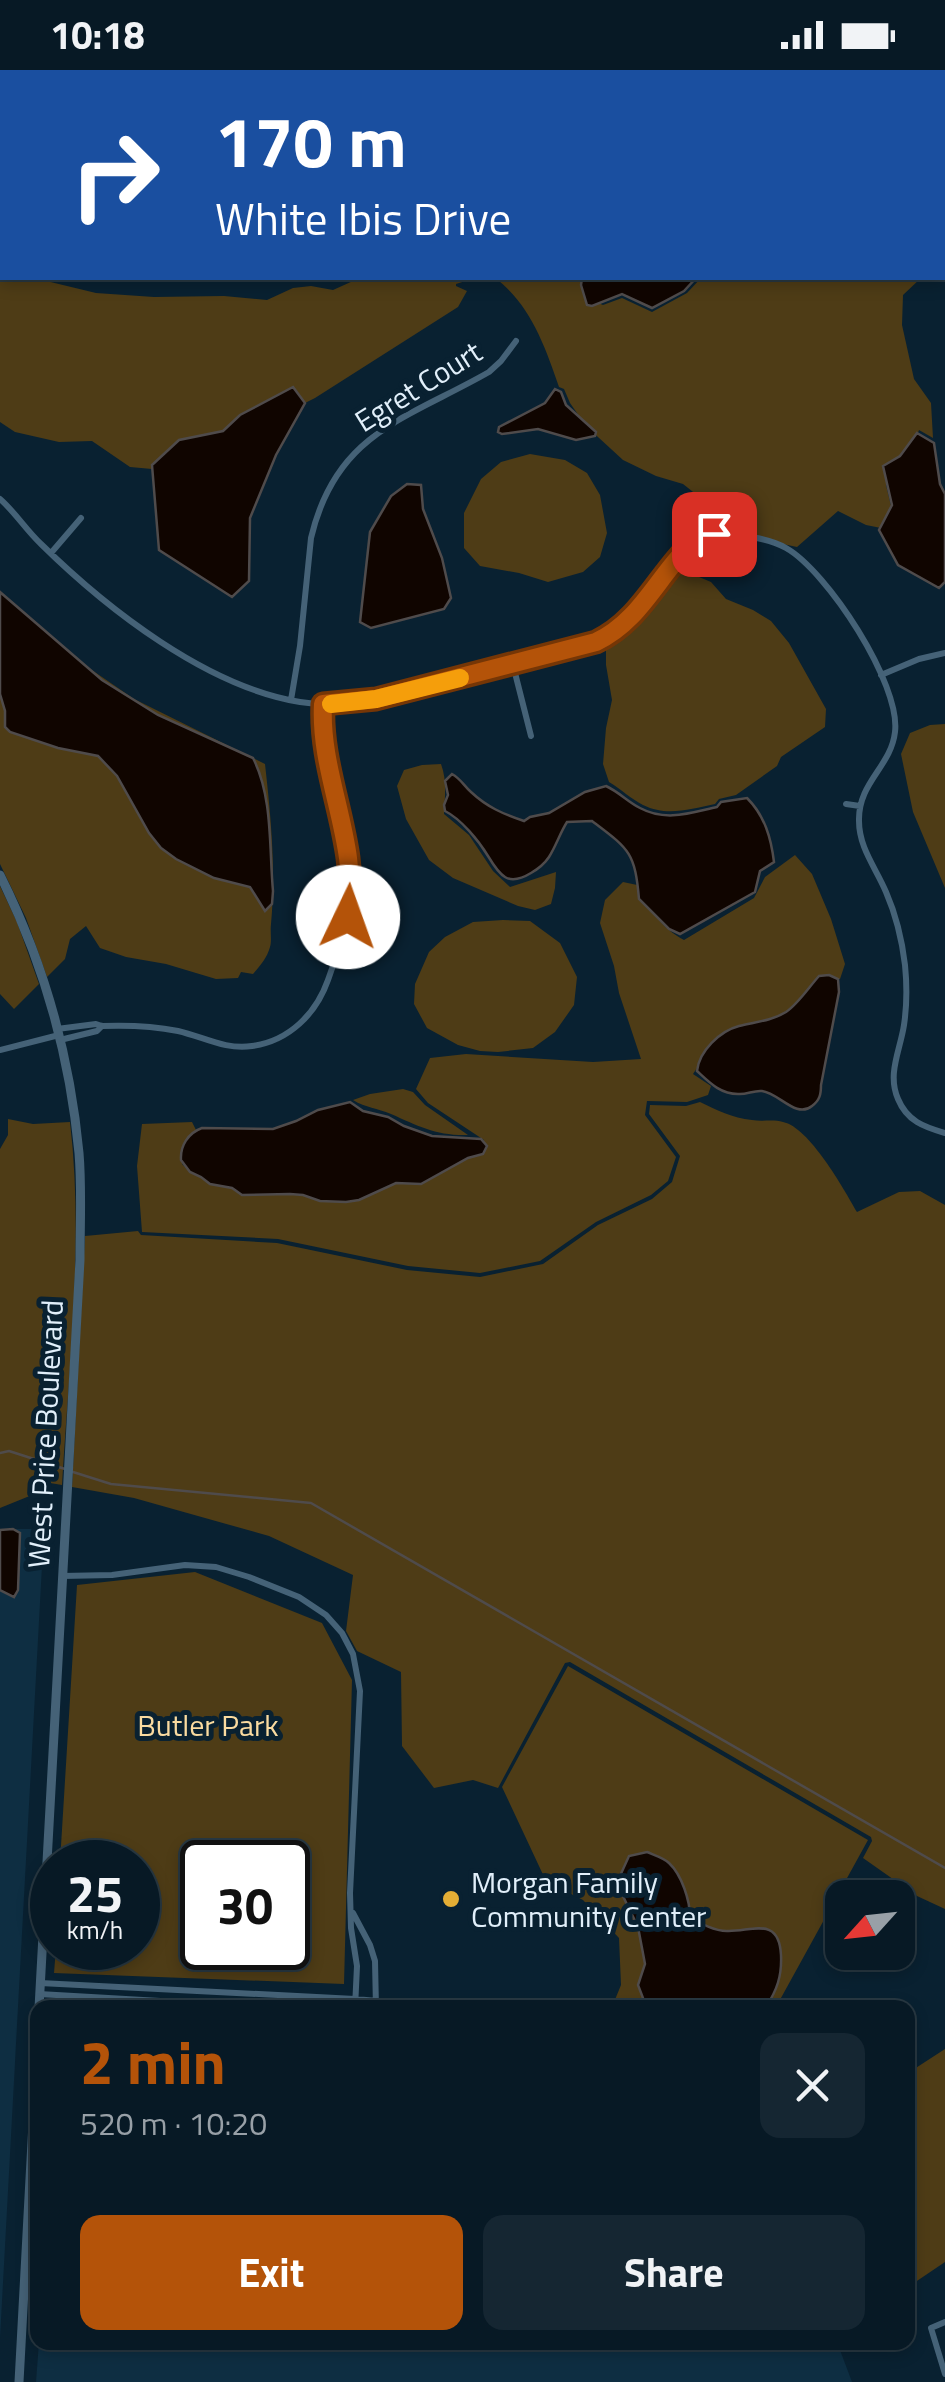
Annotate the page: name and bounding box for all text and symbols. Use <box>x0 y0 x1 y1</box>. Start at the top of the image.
text: 10:18 <box>50 6 145 64</box>
text: 170 m <box>215 88 407 194</box>
icon: right <box>50 110 180 240</box>
text: White Ibis Drive <box>215 184 511 252</box>
street label: Egret Court <box>345 328 491 443</box>
pin <box>672 492 757 577</box>
icon: arrive <box>687 507 742 562</box>
position arrow <box>296 865 400 969</box>
street label: West Price Boulevard <box>15 1299 75 1569</box>
park label: Butler Park <box>137 1702 279 1748</box>
speed limit sign: 30 <box>180 1840 310 1970</box>
text: 25 <box>67 1855 123 1931</box>
place label: Morgan Family Community Center <box>471 1859 707 1939</box>
north arrow <box>825 1880 915 1970</box>
map controls <box>825 1880 915 1970</box>
marker: Morgan Family Community Center <box>440 1888 462 1910</box>
text: km/h <box>67 1911 123 1949</box>
text: 2 min <box>80 2016 226 2107</box>
button: close <box>760 2033 865 2138</box>
text: 520 m · 10:20 <box>80 2099 267 2147</box>
button: Exit <box>80 2215 463 2330</box>
button: Share <box>483 2215 865 2330</box>

